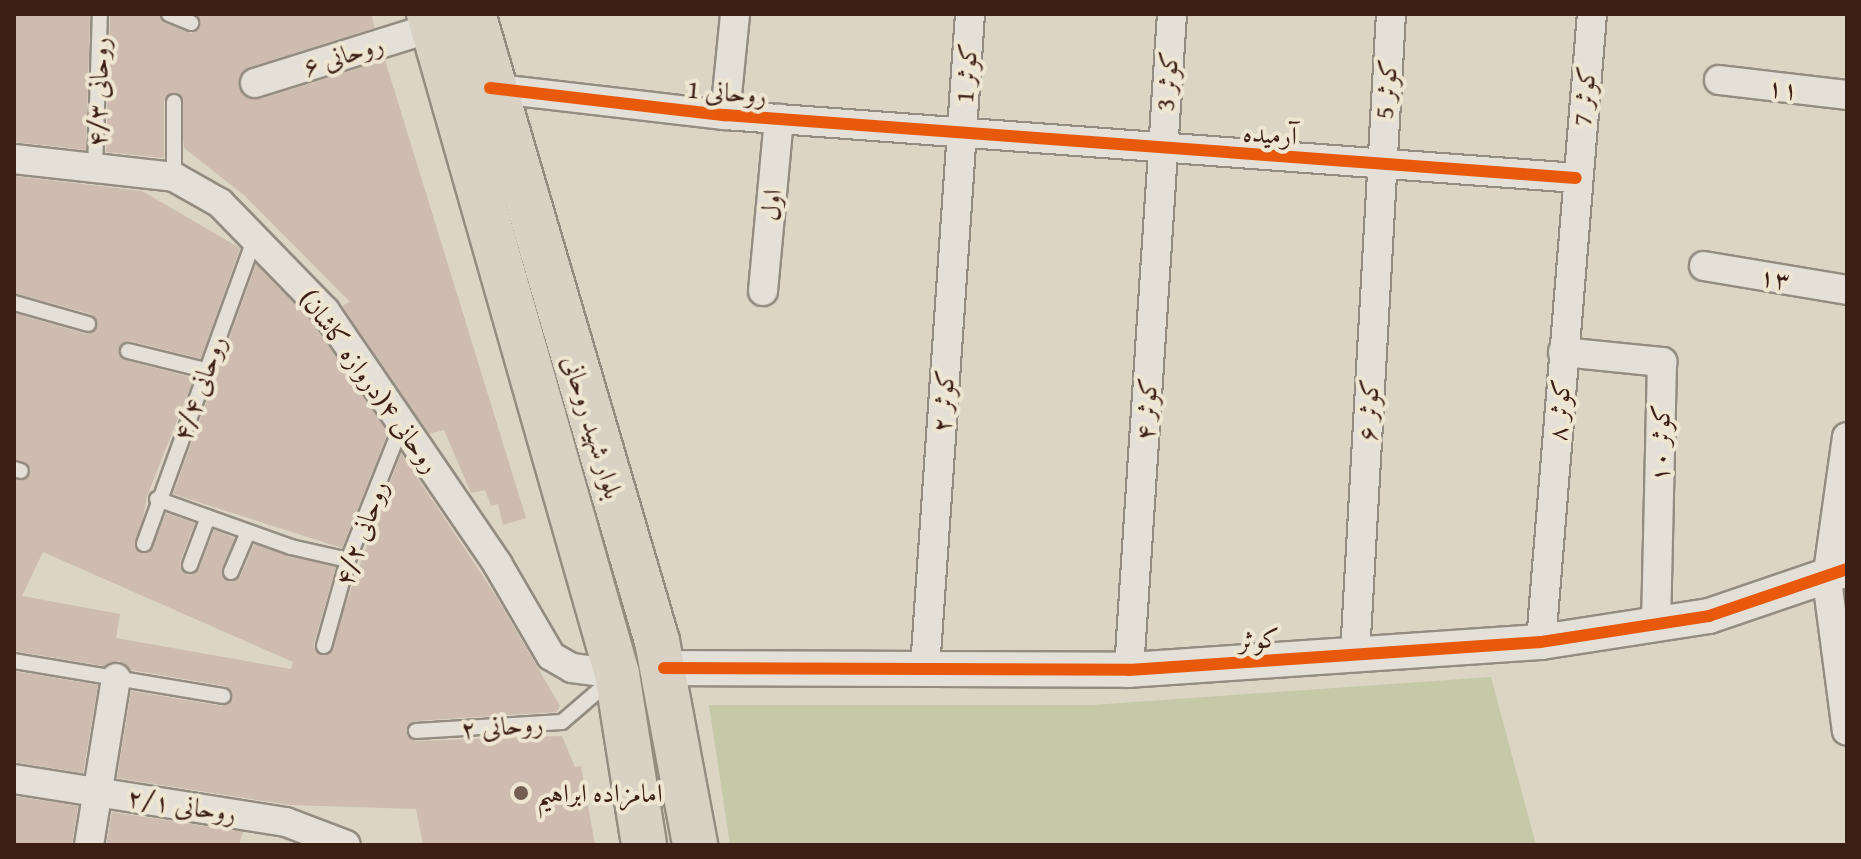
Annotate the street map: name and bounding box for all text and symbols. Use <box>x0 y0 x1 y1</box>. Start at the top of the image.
street label: روحانی ۶ <box>299 28 387 82</box>
street label: روحانی ۴/۳ <box>80 37 116 147</box>
street label: کوثر 1 <box>948 42 984 104</box>
street label: کوثر 3 <box>1149 50 1185 112</box>
street label: کوثر 5 <box>1368 58 1404 120</box>
street label: کوثر 7 <box>1566 65 1602 127</box>
street label: ۱۱ <box>1766 71 1800 105</box>
street label: روحانی 1 <box>686 73 768 111</box>
street label: آرمیده <box>1242 117 1298 151</box>
street label: اول <box>754 188 788 222</box>
street label: ۱۳ <box>1758 260 1792 296</box>
street label: روحانی ۴(دروازه کاشان) <box>293 283 447 479</box>
street label: روحانی ۴/۴ <box>166 331 232 445</box>
street label: بلوار شهید روحانی <box>556 351 630 503</box>
street label: کوثر ۲ <box>925 369 961 433</box>
street label: کوثر ۴ <box>1128 377 1164 441</box>
street label: کوثر ۶ <box>1351 378 1385 442</box>
street label: کوثر ۸ <box>1541 378 1577 442</box>
street label: کوثر ۱۰ <box>1644 404 1676 482</box>
street label: روحانی ۴/۲ <box>328 476 394 590</box>
street label: کوثر <box>1237 622 1281 656</box>
street label: روحانی ۲ <box>460 708 544 744</box>
place label: امامزاده ابراهیم <box>537 777 663 809</box>
street label: روحانی ۲/۱ <box>125 781 239 829</box>
marker: امامزاده ابراهیم <box>512 784 530 802</box>

